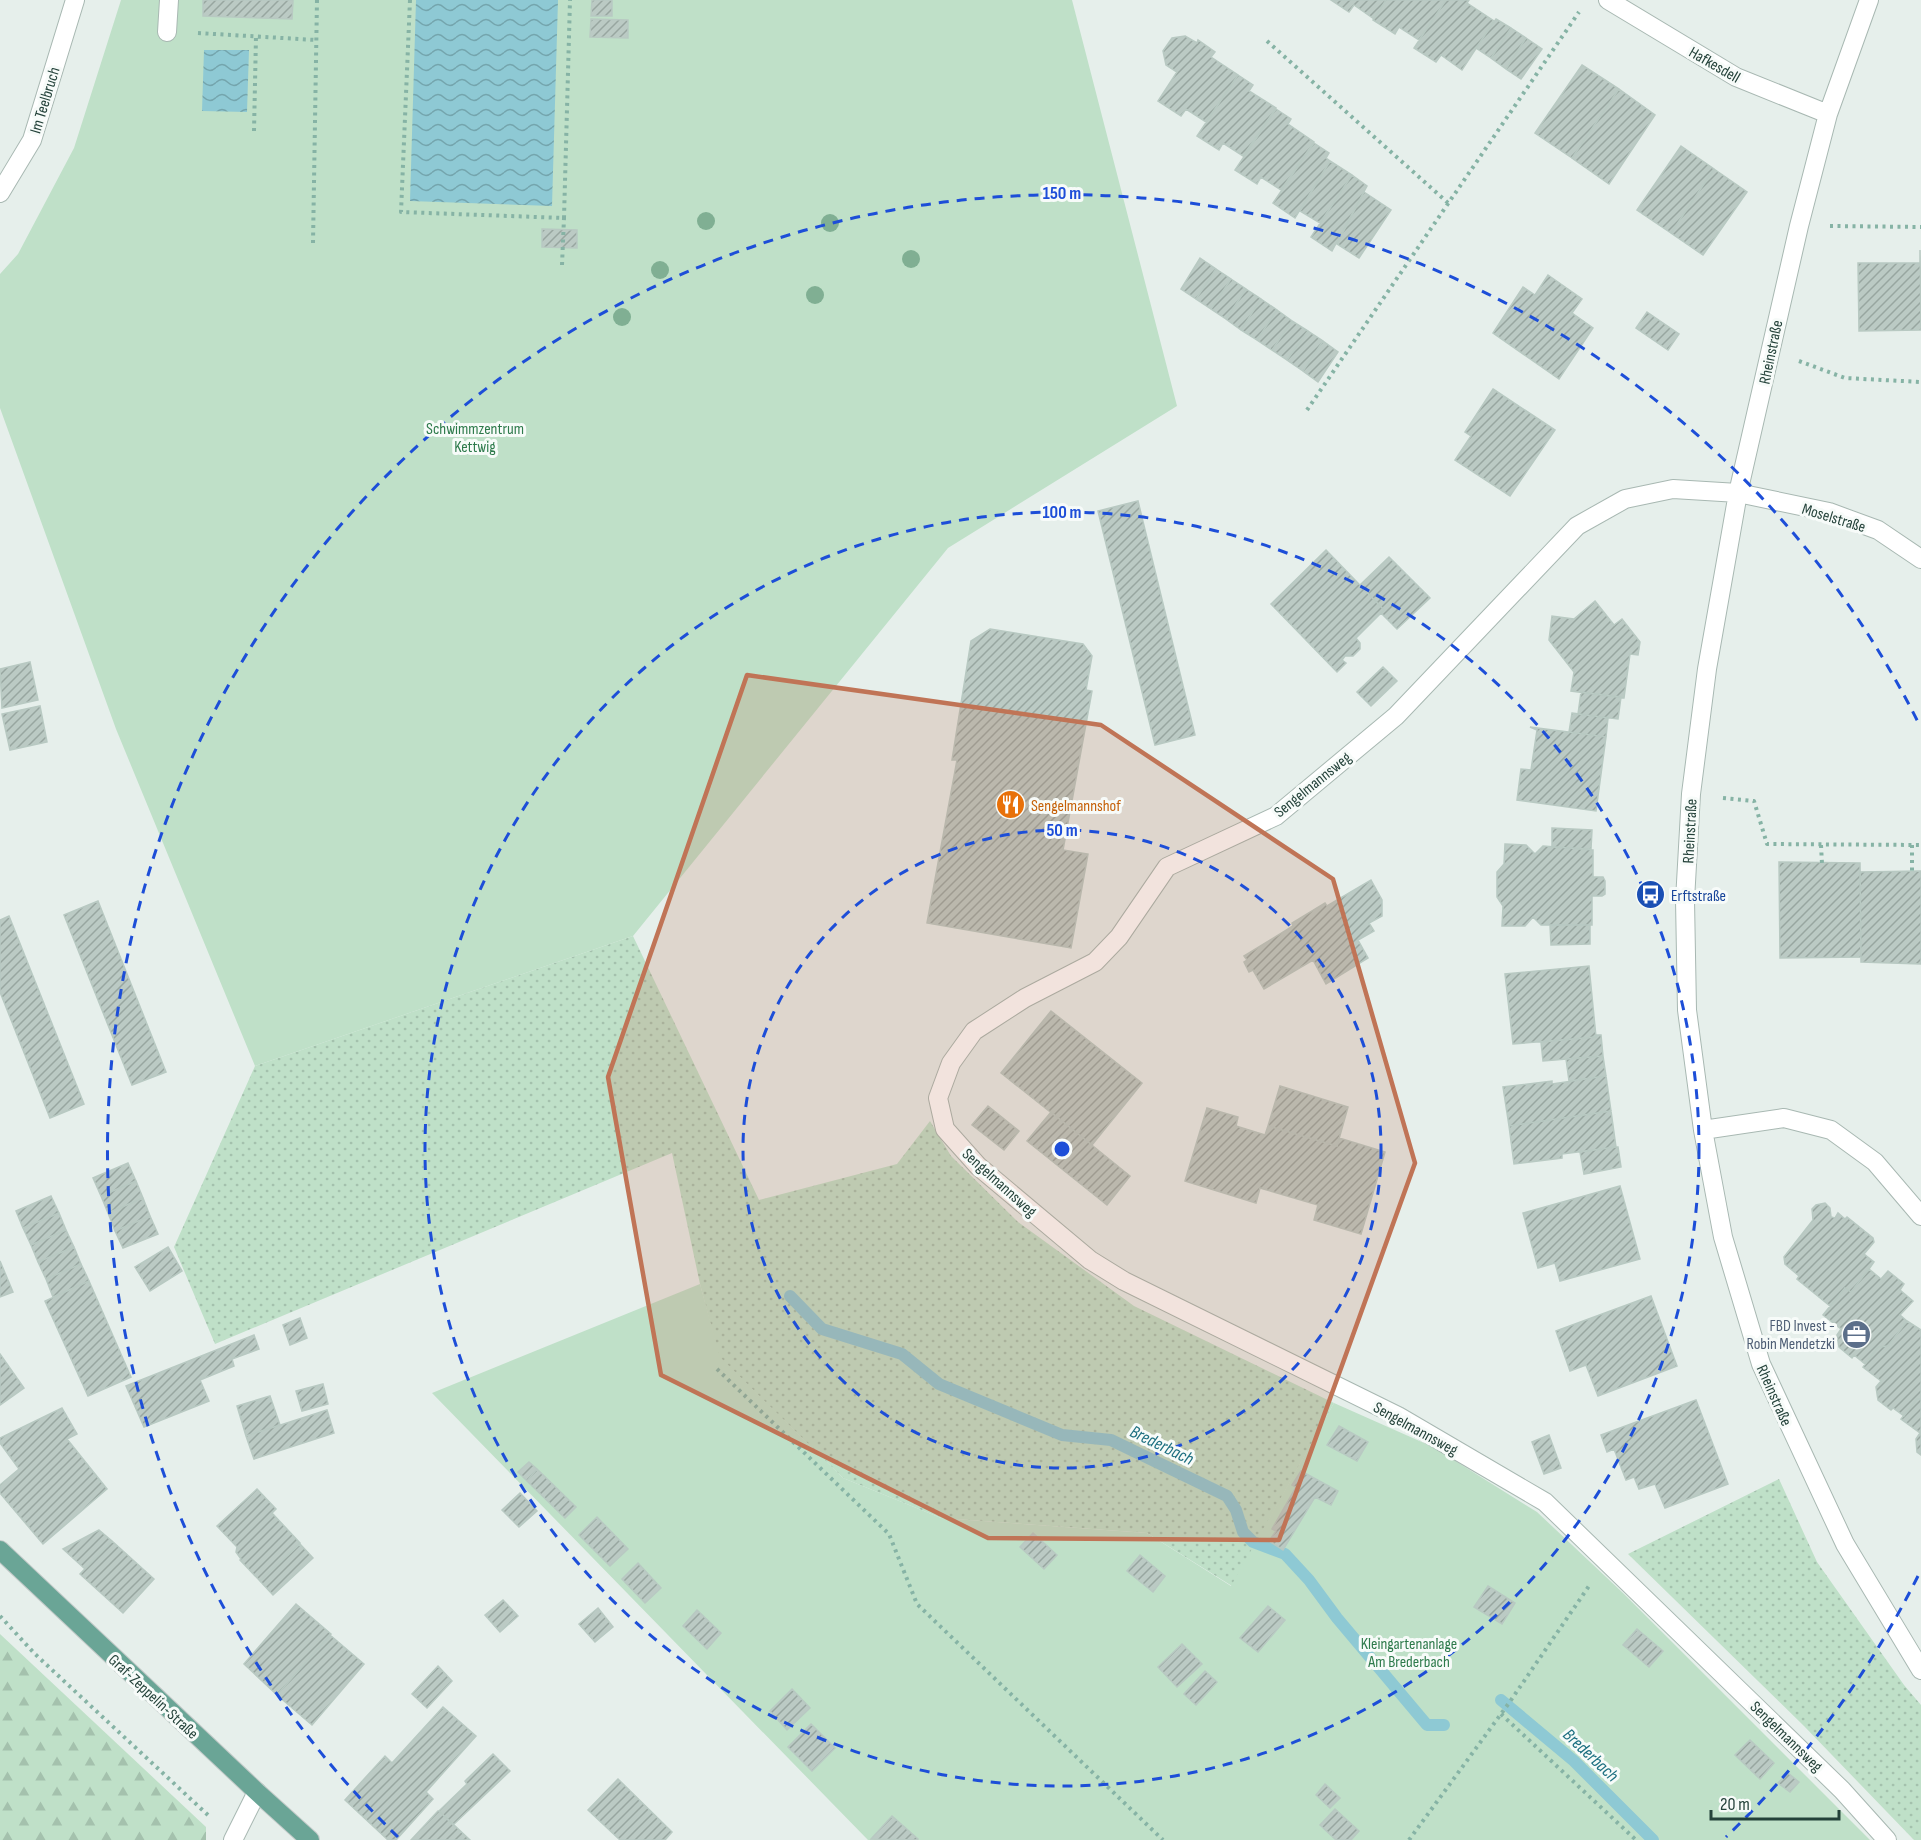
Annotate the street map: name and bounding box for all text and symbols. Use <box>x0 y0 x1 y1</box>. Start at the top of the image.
street label: Hafkesdell <box>1685 43 1743 88</box>
street label: Im Teelbruch <box>26 65 65 136</box>
text: 150 m <box>1043 183 1081 204</box>
street label: Rheinstraße <box>1755 319 1787 386</box>
park label: Schwimmzentrum Kettwig <box>426 420 524 457</box>
street label: Moselstraße <box>1799 500 1868 537</box>
text: 100 m <box>1043 502 1082 523</box>
street label: Sengelmannsweg <box>1271 748 1355 822</box>
restaurant icon: Sengelmannshof <box>994 789 1026 821</box>
place label: Sengelmannshof <box>1031 797 1121 816</box>
street label: Rheinstraße <box>1679 798 1702 864</box>
text: 50 m <box>1046 820 1078 841</box>
bus stop icon: Erftstraße <box>1634 879 1666 911</box>
place label: Erftstraße <box>1671 887 1726 906</box>
centre of rings <box>1052 1139 1072 1159</box>
street label: Sengelmannsweg <box>958 1145 1040 1221</box>
place label: FBD Invest - Robin Mendetzki <box>1746 1317 1835 1354</box>
office icon: FBD Invest - Robin Mendetzki <box>1840 1318 1872 1350</box>
street label: Rheinstraße <box>1752 1362 1795 1429</box>
street label: Sengelmannsweg <box>1370 1398 1461 1460</box>
water label: Brederbach <box>1126 1421 1197 1470</box>
park label: Kleingartenanlage Am Brederbach <box>1361 1635 1457 1672</box>
street label: Graf-Zeppelin-Straße <box>104 1651 202 1743</box>
street label: Sengelmannsweg <box>1746 1698 1826 1776</box>
water label: Brederbach <box>1559 1724 1623 1787</box>
scale bar <box>1711 1783 1838 1821</box>
text: 20 m <box>1720 1794 1750 1815</box>

